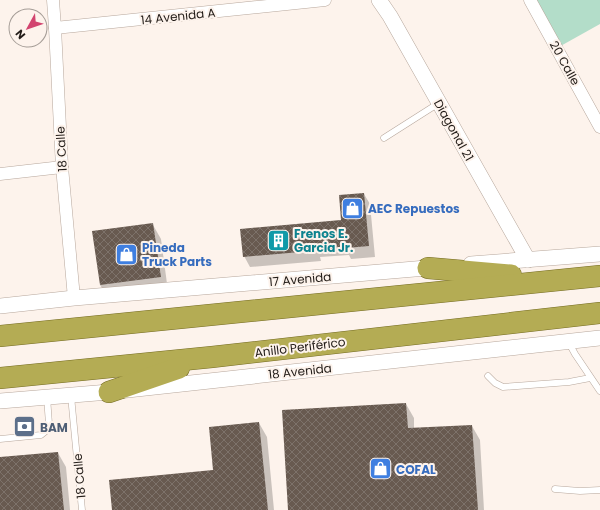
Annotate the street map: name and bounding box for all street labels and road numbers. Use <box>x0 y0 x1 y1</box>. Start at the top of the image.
street label: 14 Avenida A <box>140 4 216 28</box>
street label: 20 Calle <box>546 38 584 88</box>
street label: Diagonal 21 <box>430 96 478 164</box>
street label: 18 Calle <box>51 126 71 172</box>
street label: 17 Avenida <box>268 268 332 290</box>
street label: Anillo Periférico <box>254 333 347 361</box>
street label: 18 Avenida <box>267 359 333 383</box>
street label: 18 Calle <box>69 453 89 499</box>

